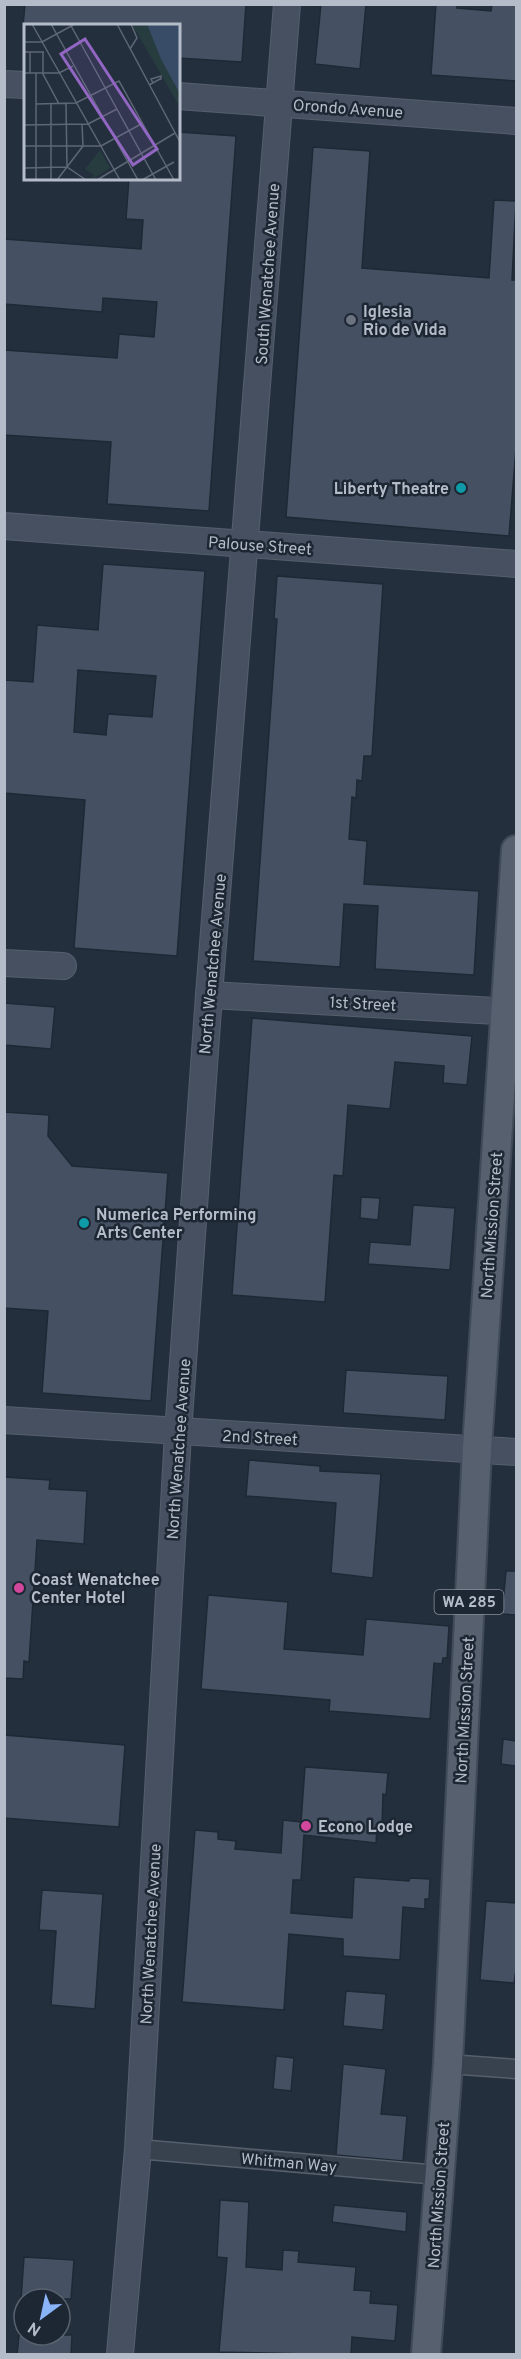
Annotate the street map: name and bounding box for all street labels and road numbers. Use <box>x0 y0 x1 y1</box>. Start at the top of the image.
street label: Orondo Avenue <box>292 96 404 124</box>
street label: South Wenatchee Avenue <box>253 183 285 366</box>
street label: Palouse Street <box>207 533 312 561</box>
street label: North Wenatchee Avenue <box>196 873 232 1055</box>
street label: 1st Street <box>329 993 397 1017</box>
street label: North Mission Street <box>478 1151 508 1299</box>
street label: North Wenatchee Avenue <box>164 1358 196 1540</box>
street label: 2nd Street <box>222 1427 298 1451</box>
road number: WA 285 <box>434 1590 504 1614</box>
street label: North Mission Street <box>452 1636 480 1784</box>
street label: North Wenatchee Avenue <box>137 1843 167 2025</box>
street label: North Mission Street <box>425 2121 455 2269</box>
street label: Whitman Way <box>240 2150 338 2178</box>

